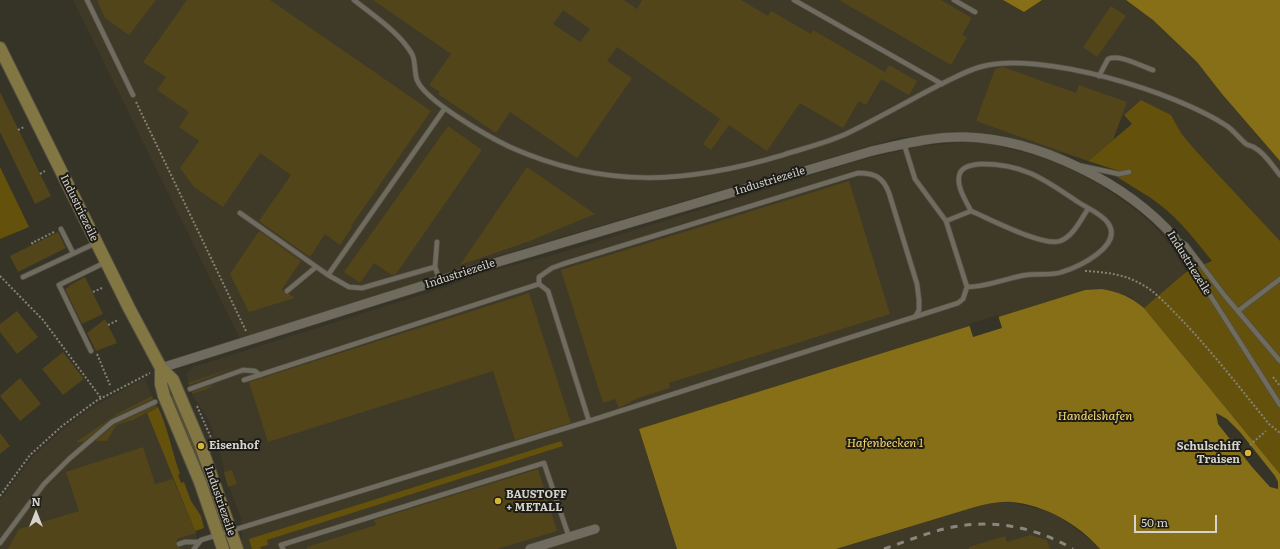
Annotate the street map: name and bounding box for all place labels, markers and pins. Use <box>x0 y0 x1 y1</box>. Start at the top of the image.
place label: Eisenhof <box>209 439 259 453</box>
place label: Schulschiff Traisen <box>1177 440 1240 466</box>
marker: Eisenhof <box>196 441 206 451</box>
marker: Schulschiff Traisen <box>1243 448 1253 458</box>
place label: BAUSTOFF + METALL <box>506 488 567 514</box>
marker: BAUSTOFF + METALL <box>493 496 503 506</box>

